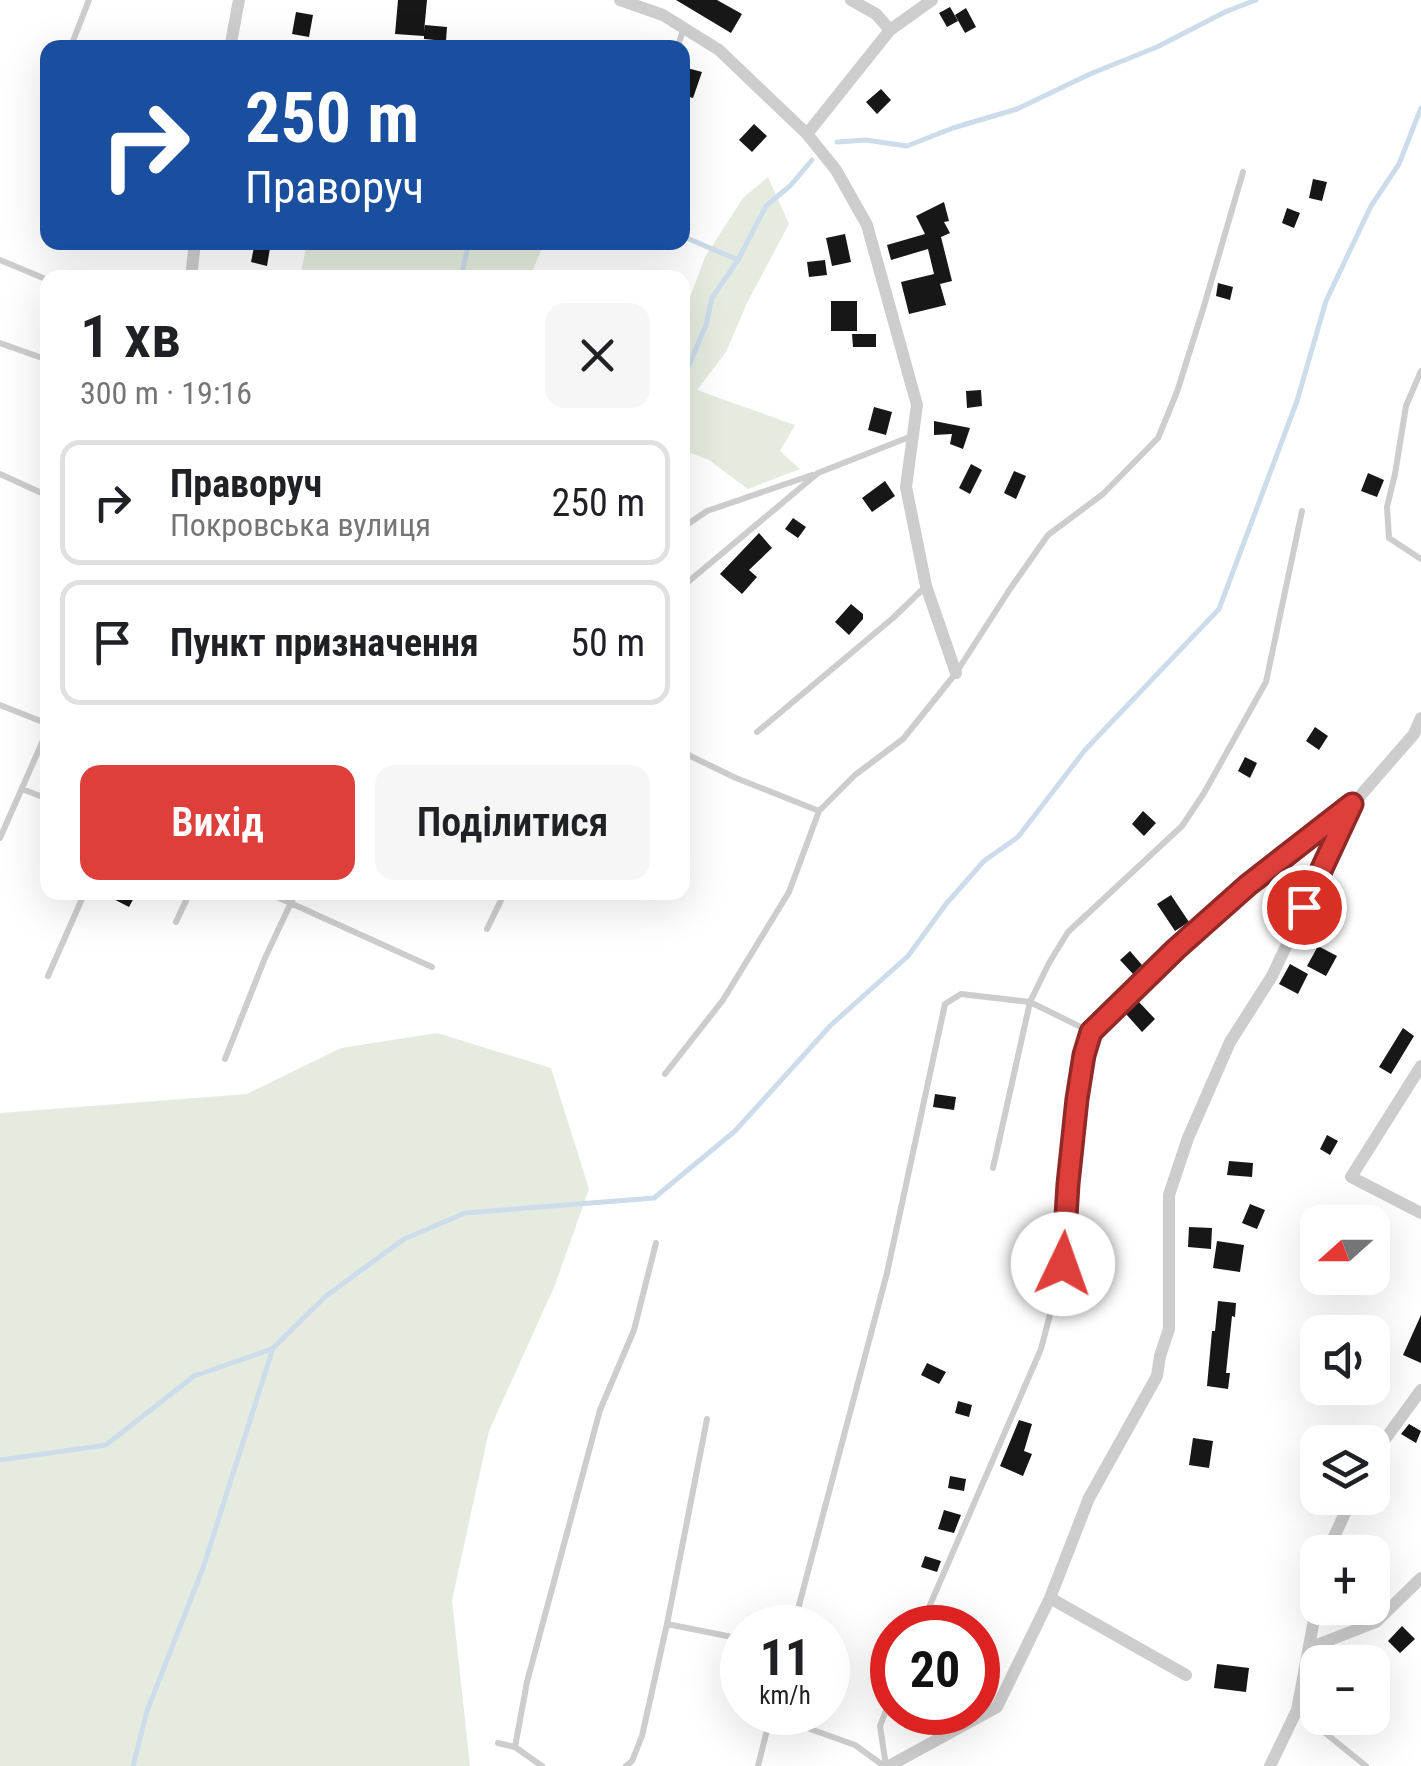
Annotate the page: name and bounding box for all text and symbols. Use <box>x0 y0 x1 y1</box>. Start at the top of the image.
text: 250 m <box>245 77 419 159</box>
icon: right <box>80 80 210 210</box>
text: Праворуч <box>245 161 424 214</box>
text: 1 хв <box>80 301 181 372</box>
button: close <box>545 303 650 408</box>
text: 300 m · 19:16 <box>80 374 252 412</box>
text: Праворуч <box>170 462 322 506</box>
icon: right <box>85 475 140 530</box>
text: 250 m <box>551 481 645 525</box>
text: Покровська вулиця <box>170 506 431 544</box>
icon: arrive <box>85 615 140 670</box>
text: Пункт призначення <box>170 621 479 665</box>
text: 50 m <box>570 621 645 665</box>
button: Вихід <box>80 765 355 880</box>
button: Поділитися <box>375 765 650 880</box>
pin <box>1262 865 1347 950</box>
icon: arrive <box>1277 880 1332 935</box>
north arrow <box>1300 1205 1390 1295</box>
map controls <box>1300 1205 1390 1735</box>
position arrow <box>1011 1212 1115 1316</box>
button: sound <box>1300 1315 1390 1405</box>
button: layers <box>1300 1425 1390 1515</box>
button: + <box>1300 1535 1390 1625</box>
speed limit sign: 20 <box>870 1605 1000 1735</box>
text: 11 <box>760 1629 810 1687</box>
button: − <box>1300 1645 1390 1735</box>
text: km/h <box>759 1681 811 1710</box>

